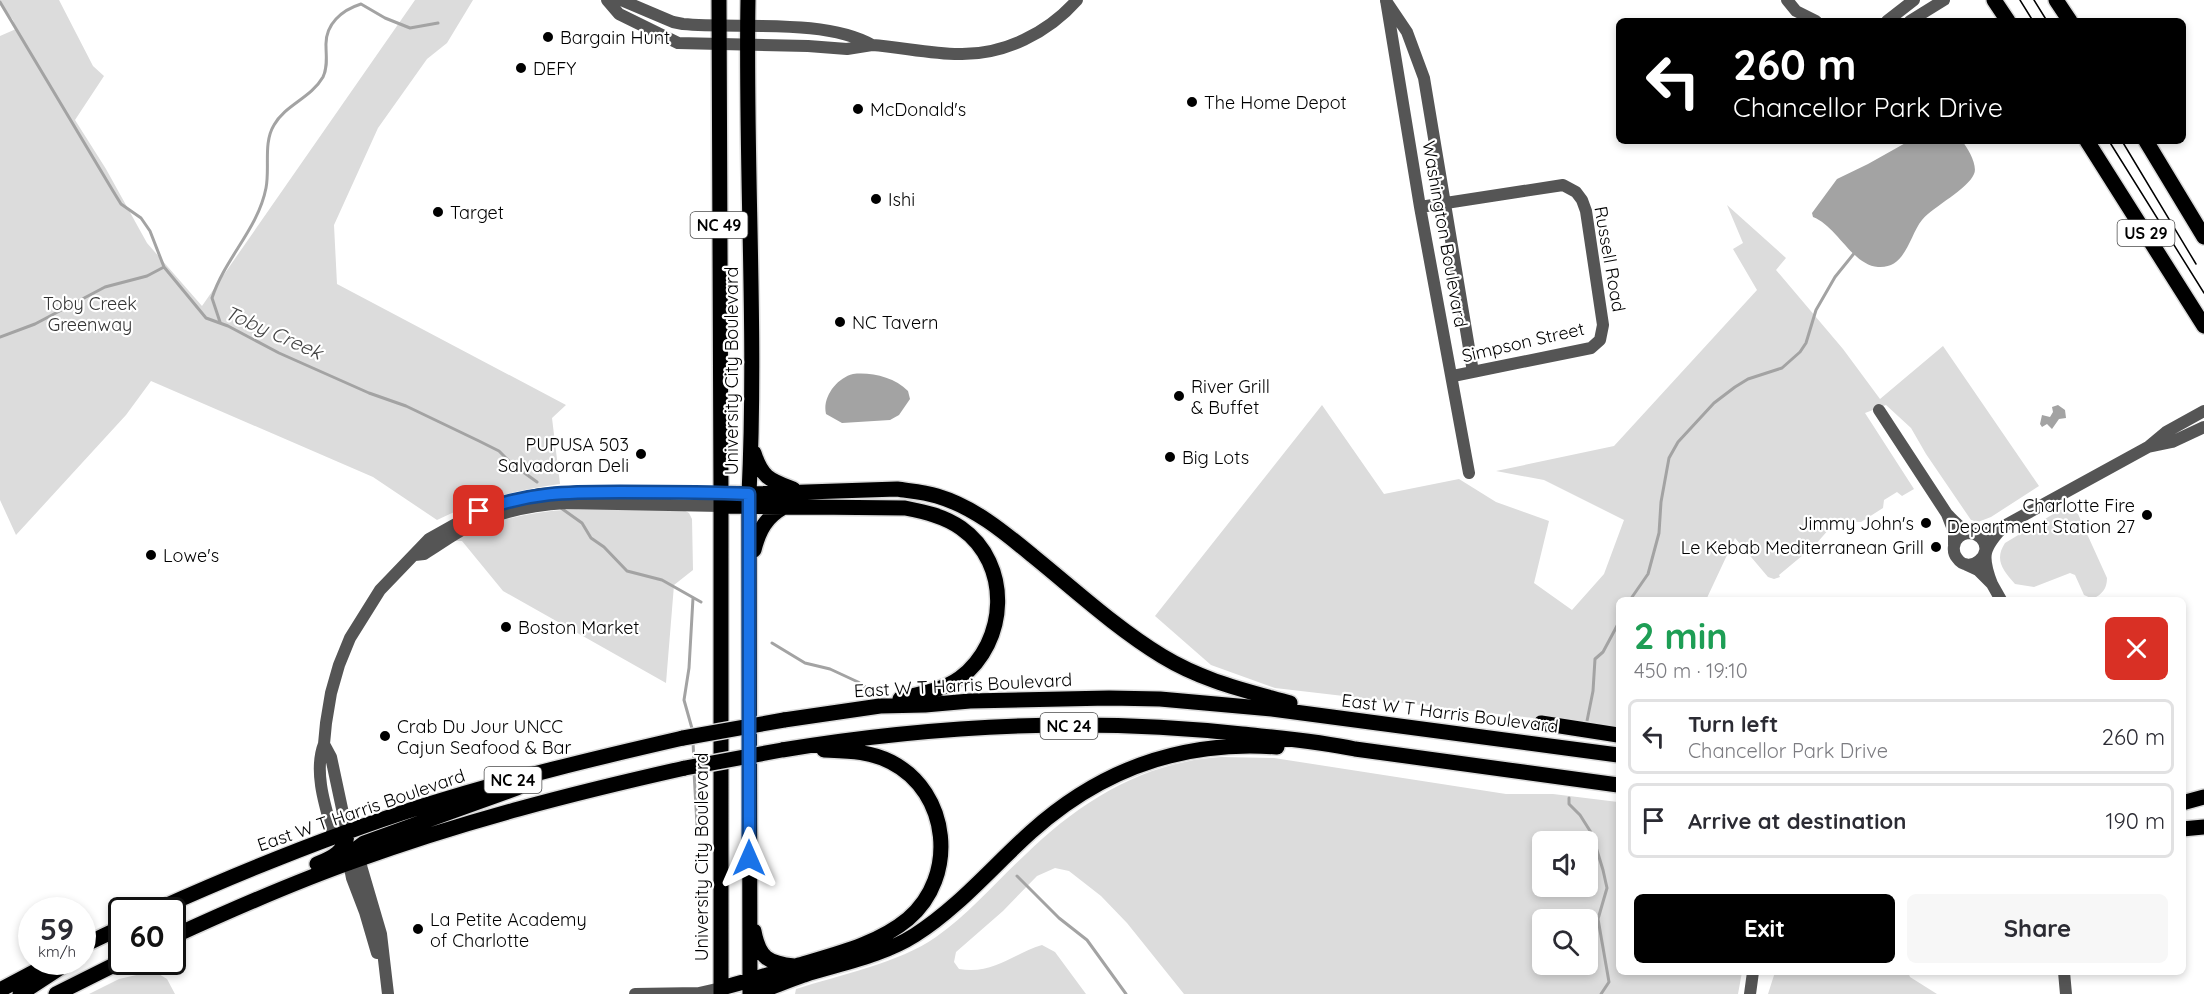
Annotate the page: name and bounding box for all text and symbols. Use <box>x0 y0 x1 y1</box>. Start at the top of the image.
place label: Bargain Hunt <box>560 26 670 49</box>
marker: Bargain Hunt <box>541 30 555 44</box>
text: 260 m <box>1733 38 1856 91</box>
icon: left <box>1634 42 1712 120</box>
place label: DEFY <box>533 57 576 80</box>
marker: DEFY <box>514 61 528 75</box>
text: Chancellor Park Drive <box>1733 90 2003 124</box>
place label: The Home Depot <box>1204 91 1347 114</box>
marker: The Home Depot <box>1185 95 1199 109</box>
place label: McDonald's <box>870 98 966 121</box>
marker: McDonald's <box>851 102 865 116</box>
street label: Washington Boulevard <box>1417 139 1473 329</box>
place label: Ishi <box>888 188 915 211</box>
marker: Ishi <box>869 192 883 206</box>
place label: Target <box>450 201 504 224</box>
street label: Russell Road <box>1589 204 1631 314</box>
marker: Target <box>431 205 445 219</box>
road number: NC 49 <box>690 212 748 238</box>
road number: US 29 <box>2118 220 2174 246</box>
street label: University City Boulevard <box>720 267 743 475</box>
park label: Toby Creek Greenway <box>43 292 137 336</box>
water label: Toby Creek <box>221 299 329 366</box>
place label: NC Tavern <box>852 311 938 334</box>
marker: NC Tavern <box>833 315 847 329</box>
street label: Simpson Street <box>1459 317 1587 367</box>
place label: River Grill & Buffet <box>1191 375 1270 419</box>
marker: River Grill & Buffet <box>1172 389 1186 403</box>
place label: PUPUSA 503 Salvadoran Deli <box>498 433 629 477</box>
place label: Big Lots <box>1182 446 1249 469</box>
marker: PUPUSA 503 Salvadoran Deli <box>634 447 648 461</box>
marker: Big Lots <box>1163 450 1177 464</box>
pin <box>453 485 504 536</box>
icon: arrive <box>462 494 495 527</box>
place label: Charlotte Fire Department Station 27 <box>1947 494 2135 538</box>
marker: Charlotte Fire Department Station 27 <box>2140 508 2154 522</box>
place label: Jimmy John's <box>1798 512 1914 535</box>
marker: Jimmy John's <box>1919 516 1933 530</box>
place label: Le Kebab Mediterranean Grill <box>1681 536 1924 559</box>
marker: Le Kebab Mediterranean Grill <box>1929 540 1943 554</box>
place label: Lowe's <box>163 544 219 567</box>
marker: Lowe's <box>144 548 158 562</box>
text: 2 min <box>1634 613 1728 658</box>
place label: Boston Market <box>518 616 639 639</box>
button: close <box>2105 617 2168 680</box>
marker: Boston Market <box>499 620 513 634</box>
text: 450 m · 19:10 <box>1634 658 1748 683</box>
street label: East W T Harris Boulevard <box>853 668 1073 702</box>
street label: East W T Harris Boulevard <box>1340 688 1560 738</box>
text: Turn left <box>1688 710 1778 738</box>
road number: NC 24 <box>1040 713 1098 739</box>
place label: Crab Du Jour UNCC Cajun Seafood & Bar <box>397 715 571 759</box>
icon: left <box>1637 720 1670 753</box>
text: 260 m <box>2102 723 2165 751</box>
marker: Crab Du Jour UNCC Cajun Seafood & Bar <box>378 729 392 743</box>
text: Chancellor Park Drive <box>1688 738 1888 763</box>
street label: University City Boulevard <box>690 753 713 961</box>
street label: East W T Harris Boulevard <box>254 764 468 856</box>
road number: NC 24 <box>484 767 542 793</box>
icon: arrive <box>1637 804 1670 837</box>
text: Arrive at destination <box>1688 807 1906 835</box>
text: 190 m <box>2105 807 2165 835</box>
position arrow <box>717 826 781 890</box>
map controls <box>1532 831 1598 975</box>
button: sound <box>1532 831 1598 897</box>
button: Exit <box>1634 894 1895 963</box>
button: Share <box>1907 894 2168 963</box>
speed limit sign: 60 <box>108 897 186 975</box>
place label: La Petite Academy of Charlotte <box>430 908 587 952</box>
button: search <box>1532 909 1598 975</box>
text: 59 <box>40 910 74 948</box>
marker: La Petite Academy of Charlotte <box>411 922 425 936</box>
text: km/h <box>38 942 76 961</box>

